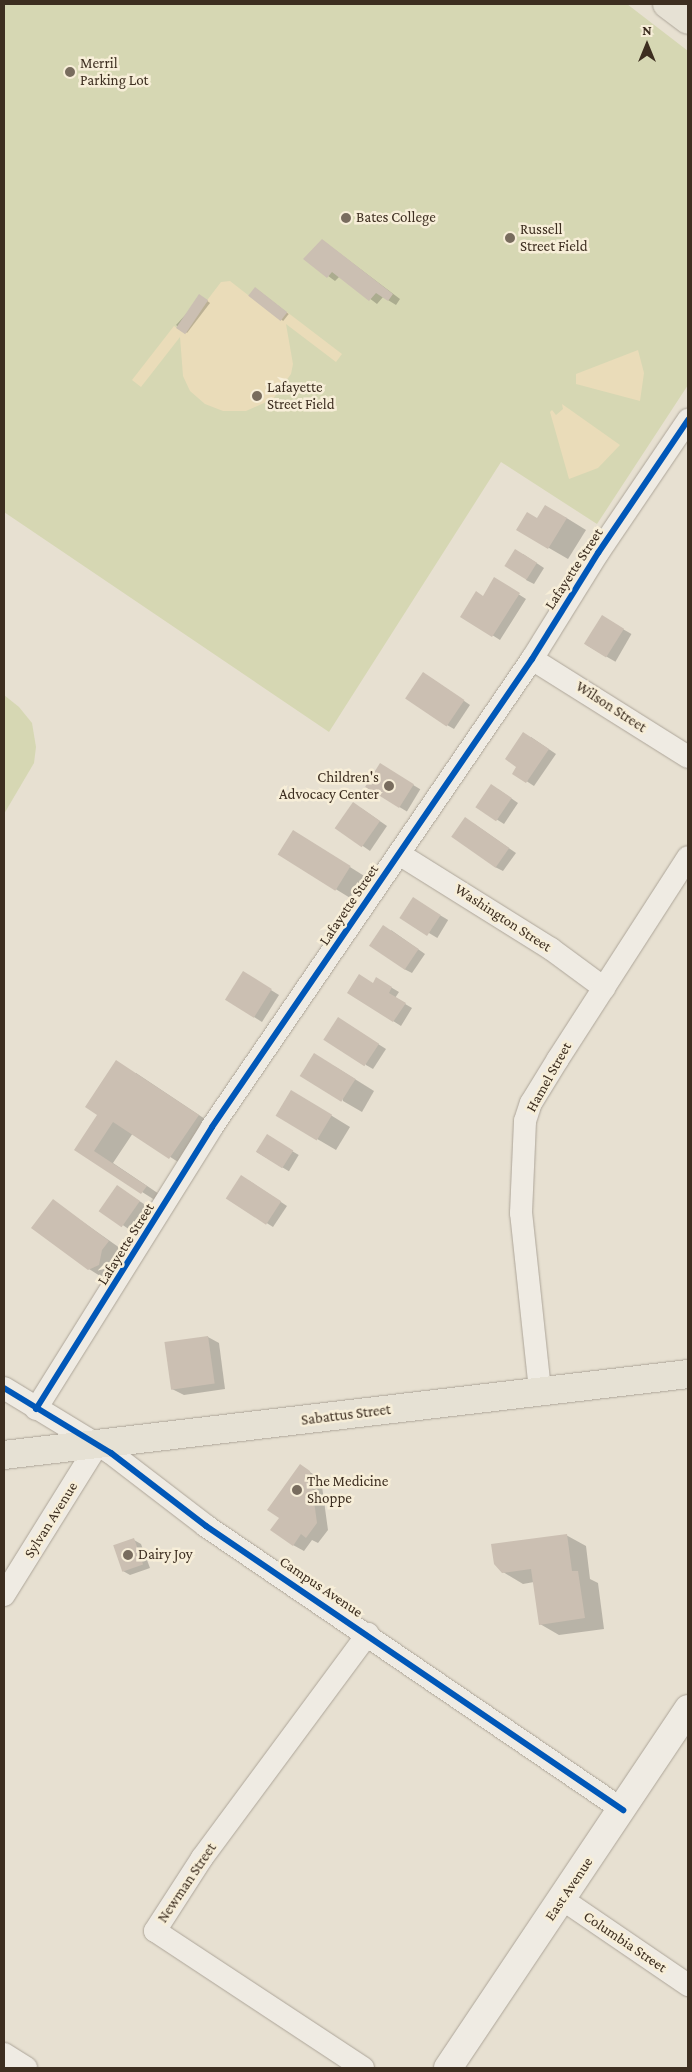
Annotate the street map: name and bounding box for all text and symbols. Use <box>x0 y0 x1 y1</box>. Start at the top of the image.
north arrow <box>622 20 672 70</box>
text: N <box>642 22 652 38</box>
place label: Merril Parking Lot <box>80 54 149 89</box>
marker: Merril Parking Lot <box>64 66 76 78</box>
place label: Bates College <box>356 209 436 227</box>
marker: Bates College <box>340 212 352 224</box>
place label: Russell Street Field <box>520 220 588 255</box>
marker: Russell Street Field <box>504 232 516 244</box>
place label: Lafayette Street Field <box>267 378 335 413</box>
marker: Lafayette Street Field <box>251 390 263 402</box>
street label: Lafayette Street <box>541 525 607 613</box>
street label: Wilson Street <box>572 677 650 737</box>
place label: Children's Advocacy Center <box>279 768 379 803</box>
marker: Children's Advocacy Center <box>383 780 395 792</box>
street label: Lafayette Street <box>315 861 383 949</box>
street label: Washington Street <box>451 880 555 956</box>
street label: Hamel Street <box>522 1039 576 1115</box>
street label: Lafayette Street <box>94 1200 158 1288</box>
street label: Sabattus Street <box>300 1401 392 1429</box>
place label: The Medicine Shoppe <box>307 1472 388 1507</box>
street label: Sylvan Avenue <box>20 1479 82 1561</box>
marker: The Medicine Shoppe <box>291 1484 303 1496</box>
place label: Dairy Joy <box>138 1546 193 1564</box>
marker: Dairy Joy <box>122 1549 134 1561</box>
street label: Campus Avenue <box>276 1553 366 1621</box>
street label: Newman Street <box>154 1840 220 1926</box>
street label: East Avenue <box>541 1854 597 1924</box>
street label: Columbia Street <box>580 1908 670 1976</box>

